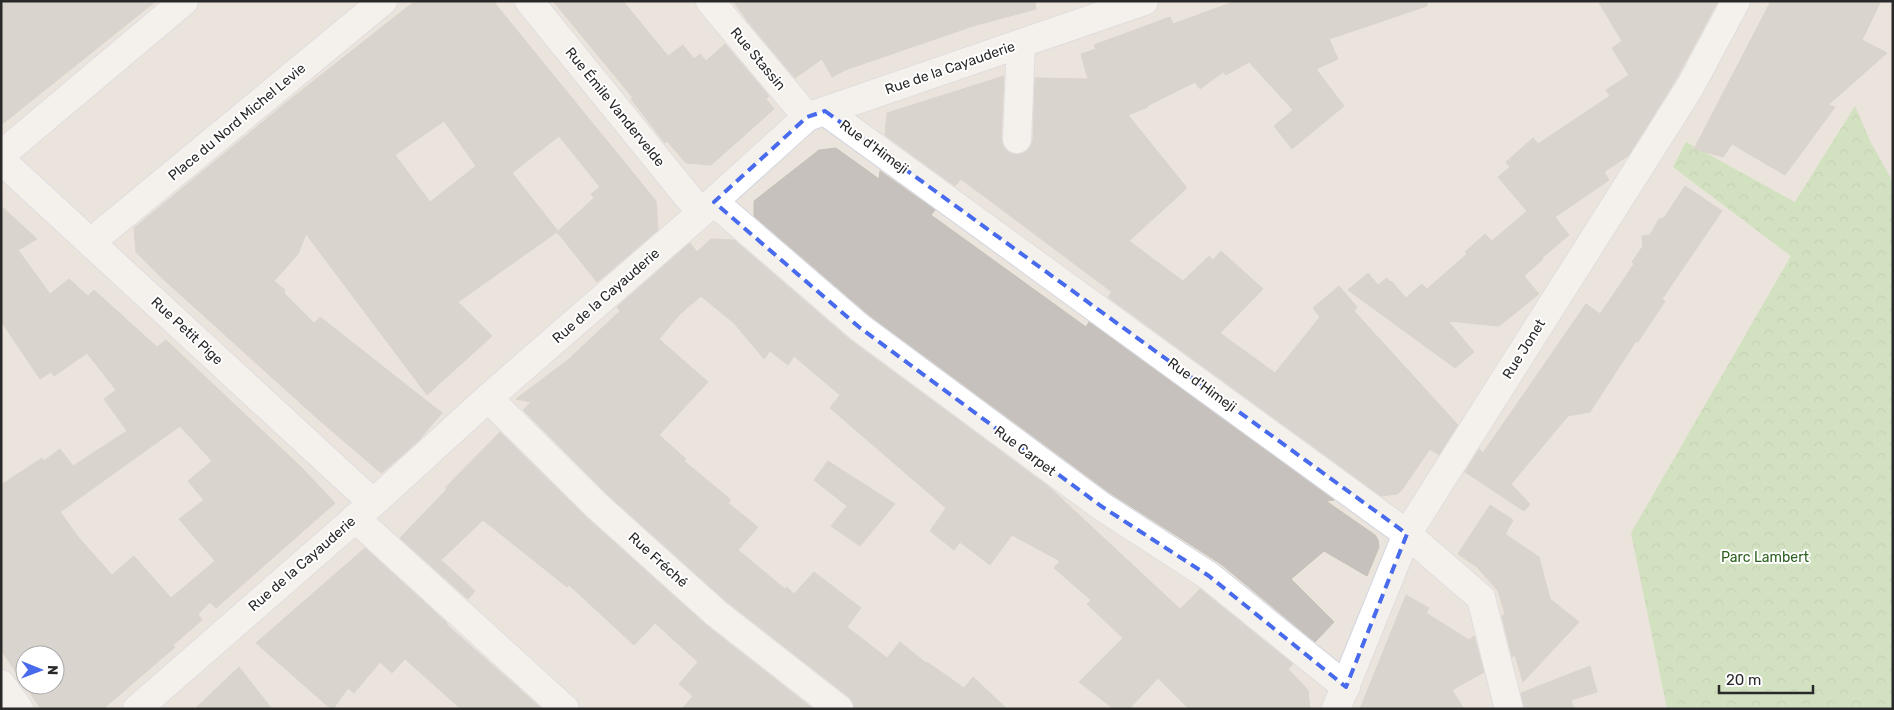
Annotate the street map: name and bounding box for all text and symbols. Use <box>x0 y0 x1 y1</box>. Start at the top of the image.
street label: Rue Stassin <box>727 24 789 94</box>
street label: Rue de la Cayauderie <box>883 38 1017 98</box>
street label: Rue Émile Vandervelde <box>562 43 669 170</box>
street label: Place du Nord Michel Levie <box>165 60 309 184</box>
street label: Rue d'Himeji <box>836 116 912 178</box>
street label: Rue de la Cayauderie <box>549 245 663 347</box>
street label: Rue Petit Pige <box>148 293 227 369</box>
street label: Rue Jonet <box>1499 315 1549 382</box>
street label: Rue d'Himeji <box>1164 354 1240 416</box>
street label: Rue Carpet <box>991 422 1060 480</box>
street label: Rue de la Cayauderie <box>245 513 359 615</box>
street label: Rue Fréché <box>625 529 691 591</box>
park label: Parc Lambert <box>1721 549 1809 566</box>
north arrow <box>15 645 65 695</box>
scale bar <box>1719 662 1813 694</box>
text: N <box>44 665 61 675</box>
text: 20 m <box>1726 671 1761 689</box>

